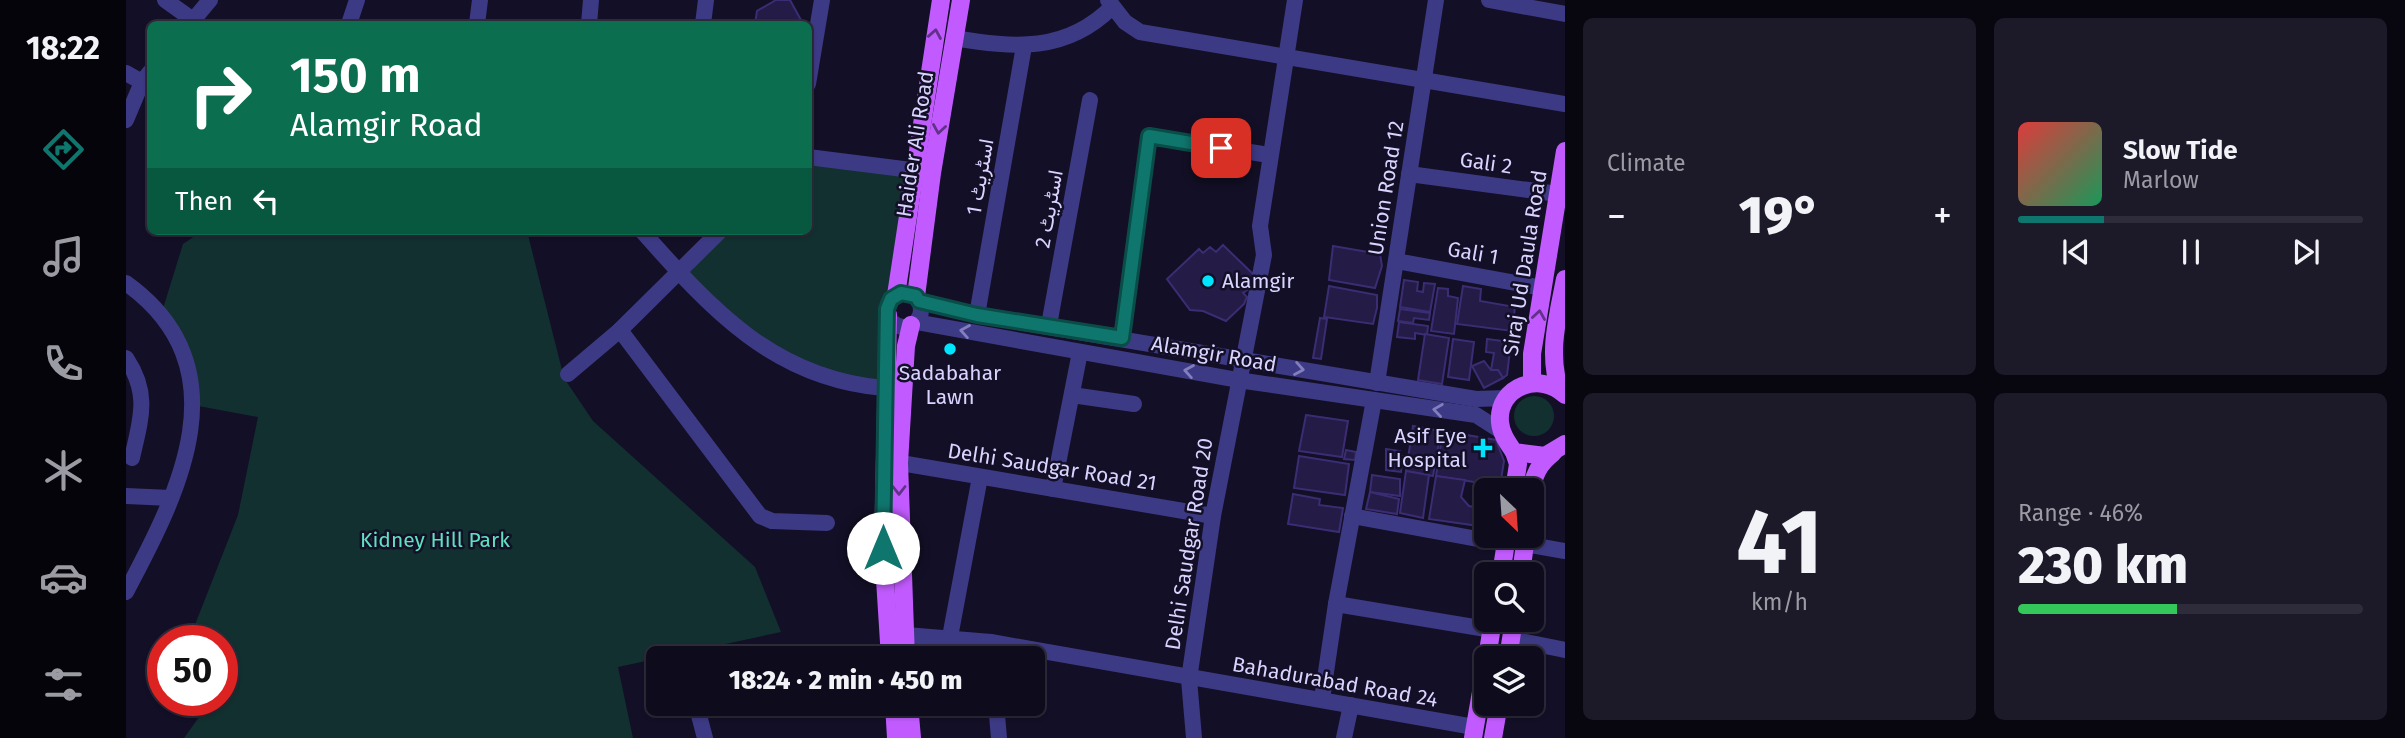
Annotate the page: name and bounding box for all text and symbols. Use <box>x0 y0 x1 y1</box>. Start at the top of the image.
one-way arrow <box>927 28 942 40</box>
text: 18:22 <box>26 29 100 67</box>
text: 150 m <box>290 46 421 105</box>
icon: right <box>175 49 266 140</box>
street label: Haider Ali Road <box>891 69 939 219</box>
text: Alamgir Road <box>290 106 483 144</box>
pin <box>1191 118 1251 178</box>
street label: Union Road 12 <box>1363 119 1409 257</box>
one-way arrow <box>932 123 947 135</box>
icon: directions <box>39 125 88 174</box>
icon: arrive <box>1202 129 1240 167</box>
text: Slow Tide <box>2123 135 2238 166</box>
street label: اسٹریٹ 1 <box>960 137 1000 217</box>
street label: Gali 2 <box>1458 146 1514 180</box>
text: Climate <box>1607 149 1686 177</box>
text: Marlow <box>2123 166 2199 194</box>
street label: اسٹریٹ 2 <box>1029 168 1069 250</box>
street label: Siraj Ud Daula Road <box>1497 168 1553 358</box>
icon: left <box>247 182 285 220</box>
text: 19° <box>1739 184 1820 247</box>
text: Then <box>175 186 233 217</box>
text: − <box>1607 193 1626 239</box>
text: + <box>1933 193 1952 239</box>
icon: music <box>39 232 88 281</box>
icon: previous <box>2057 233 2095 271</box>
icon: pause <box>2172 233 2210 271</box>
icon: next <box>2287 233 2325 271</box>
street label: Gali 1 <box>1446 236 1500 270</box>
place label: Alamgir <box>1222 268 1294 294</box>
marker: Alamgir <box>1200 273 1216 289</box>
one-way arrow <box>1531 309 1546 321</box>
one-way arrow <box>959 324 971 339</box>
street label: Alamgir Road <box>1149 330 1279 378</box>
icon: phone <box>39 339 88 388</box>
marker: Sadabahar Lawn <box>942 341 958 357</box>
place label: Sadabahar Lawn <box>899 360 1001 410</box>
one-way arrow <box>1293 361 1305 376</box>
one-way arrow <box>1183 365 1195 380</box>
one-way arrow <box>1432 403 1444 418</box>
place label: Asif Eye Hospital <box>1387 423 1467 473</box>
street label: Delhi Saudgar Road 20 <box>1159 436 1219 652</box>
street label: Delhi Saudgar Road 21 <box>946 438 1158 496</box>
marker: Asif Eye Hospital <box>1473 438 1493 458</box>
icon: climate <box>39 446 88 495</box>
north arrow <box>1474 478 1544 548</box>
map controls <box>1474 478 1544 716</box>
one-way arrow <box>891 486 907 496</box>
text: 41 <box>1736 488 1823 597</box>
text: Range · 46% <box>2018 499 2143 527</box>
position arrow <box>846 511 920 585</box>
park label: Kidney Hill Park <box>360 527 510 553</box>
text: 230 km <box>2018 534 2188 597</box>
icon: car <box>39 553 88 602</box>
button: search <box>1474 562 1544 632</box>
text: km/h <box>1751 588 1808 616</box>
speed limit sign: 50 <box>147 625 238 716</box>
button: layers <box>1474 646 1544 716</box>
street label: Bahadurabad Road 24 <box>1230 651 1440 713</box>
icon: filters <box>39 660 88 709</box>
text: 18:24 · 2 min · 450 m <box>729 665 962 696</box>

